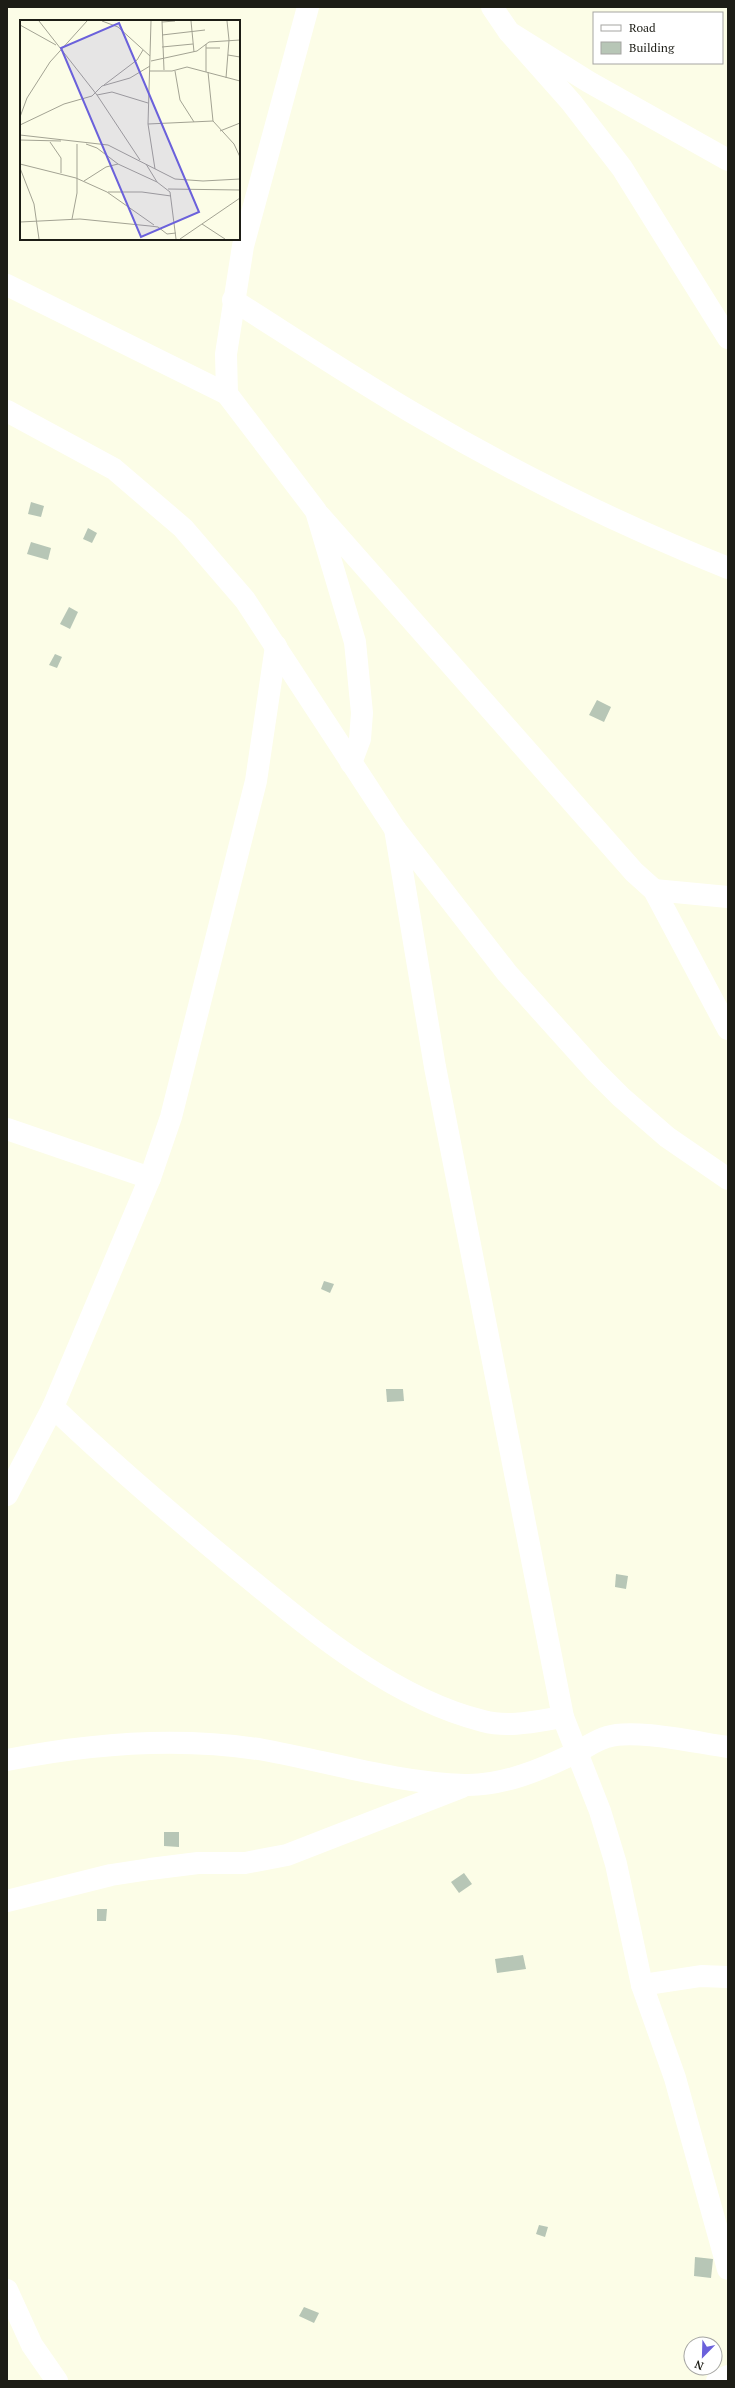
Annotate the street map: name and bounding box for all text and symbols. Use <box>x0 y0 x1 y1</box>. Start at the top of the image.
legend <box>593 12 723 64</box>
inset map <box>20 20 240 240</box>
text: Road <box>629 20 656 35</box>
text: Building <box>629 40 675 55</box>
north arrow <box>683 2336 723 2376</box>
text: N <box>692 2357 706 2373</box>

